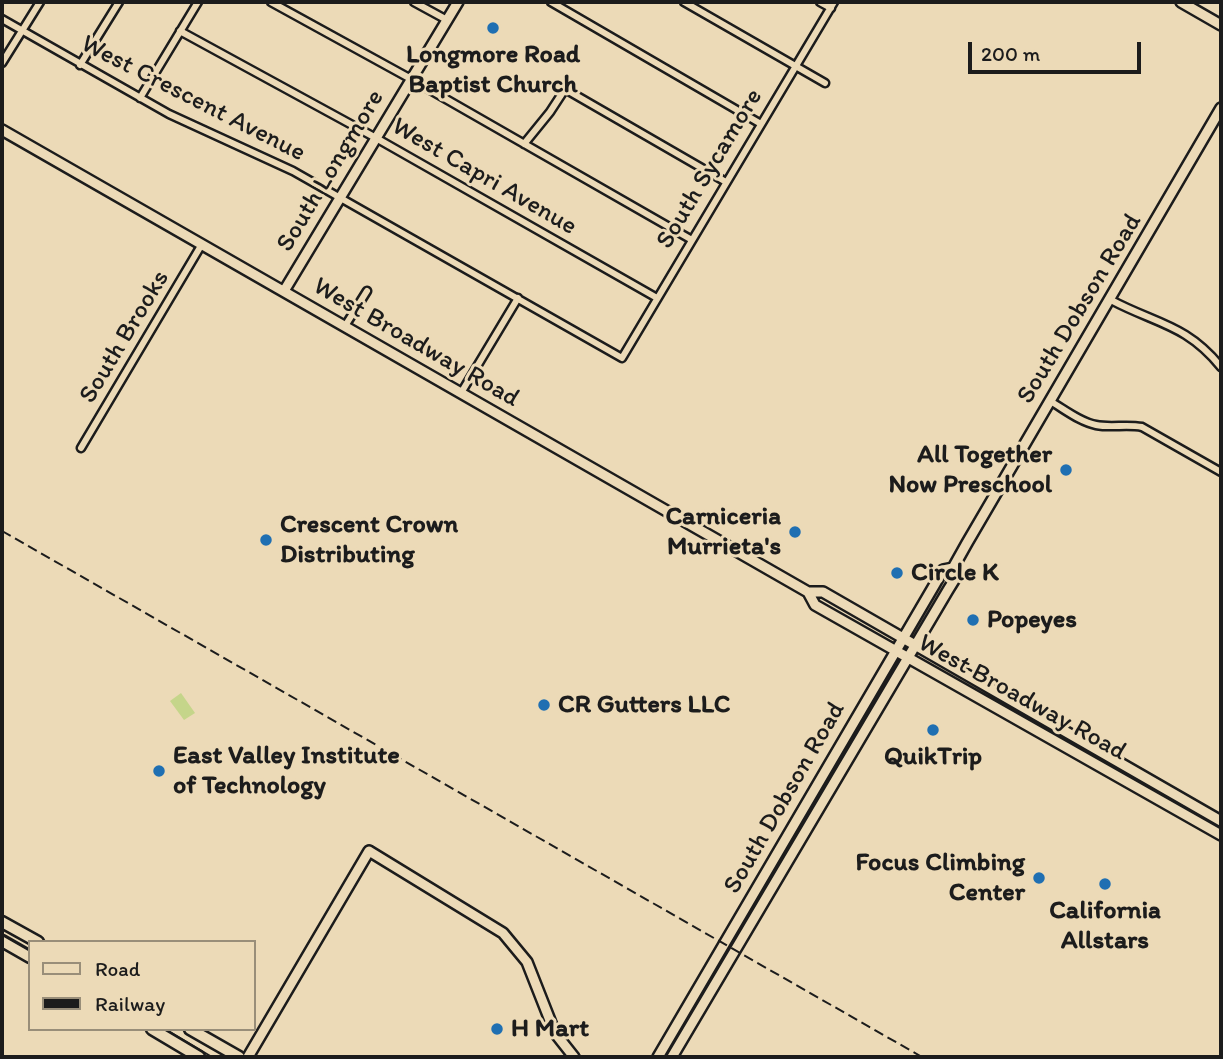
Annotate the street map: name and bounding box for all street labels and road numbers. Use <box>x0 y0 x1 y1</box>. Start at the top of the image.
street label: West Crescent Avenue <box>76 29 310 169</box>
street label: South Sycamore <box>650 83 770 255</box>
street label: South Longmore <box>270 84 392 258</box>
street label: West Capri Avenue <box>386 111 582 243</box>
street label: South Dobson Road <box>1011 208 1149 410</box>
street label: South Brooks <box>73 265 177 409</box>
street label: West Broadway Road <box>307 271 525 415</box>
street label: West Broadway Road <box>912 628 1132 768</box>
street label: South Dobson Road <box>717 696 853 900</box>

